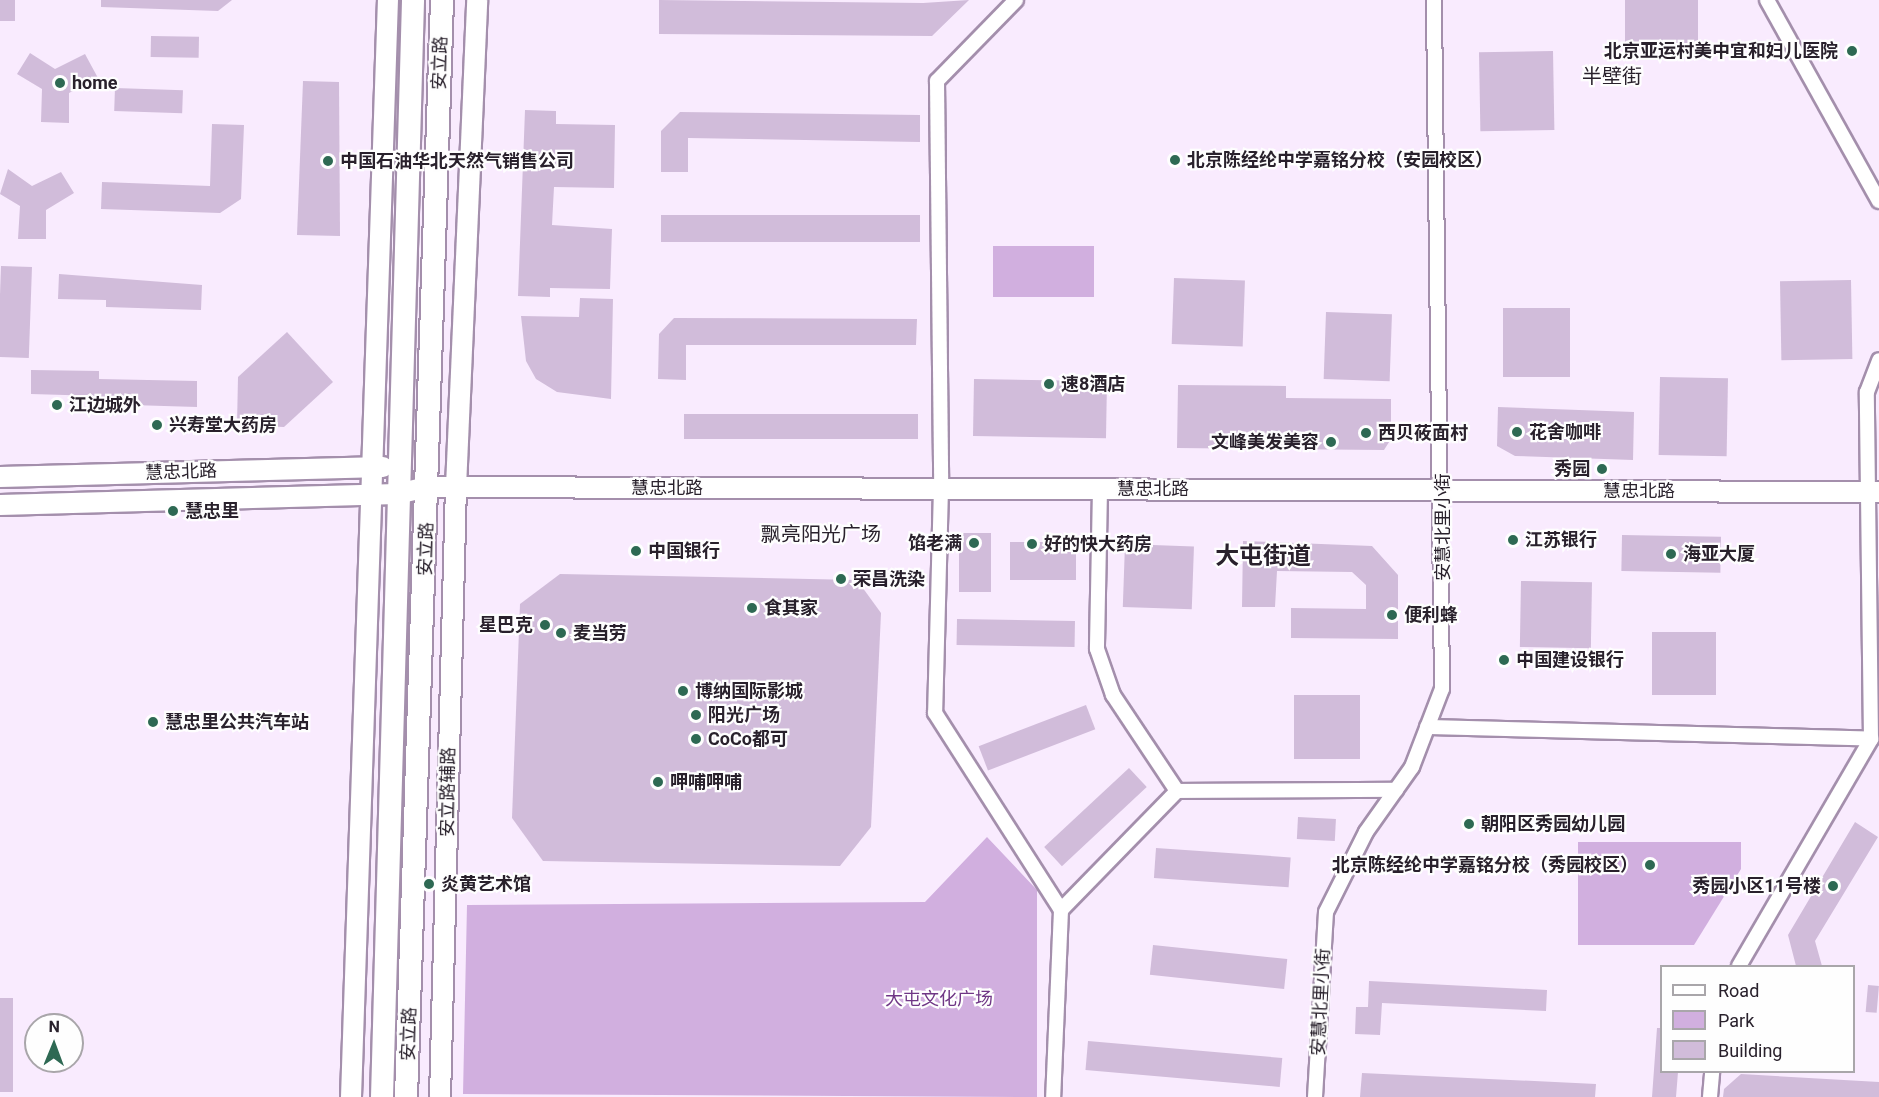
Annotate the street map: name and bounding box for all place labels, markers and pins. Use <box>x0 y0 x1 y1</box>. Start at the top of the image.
place label: 北京亚运村美中宜和妇儿医院 <box>1604 40 1838 62</box>
marker: 北京亚运村美中宜和妇儿医院 <box>1843 42 1861 60</box>
place label: home <box>72 72 118 94</box>
marker: home <box>53 76 67 90</box>
place label: 北京陈经纶中学嘉铭分校（安园校区） <box>1187 149 1493 171</box>
place label: 中国石油华北天然气销售公司 <box>340 150 574 172</box>
marker: 北京陈经纶中学嘉铭分校（安园校区） <box>1168 153 1182 167</box>
marker: 中国石油华北天然气销售公司 <box>321 154 335 168</box>
place label: 速8酒店 <box>1061 373 1125 395</box>
marker: 速8酒店 <box>1042 377 1056 391</box>
place label: 江边城外 <box>69 394 141 416</box>
marker: 江边城外 <box>50 398 64 412</box>
place label: 兴寿堂大药房 <box>169 414 277 436</box>
marker: 兴寿堂大药房 <box>150 418 164 432</box>
place label: 花舍咖啡 <box>1529 421 1601 443</box>
place label: 西贝莜面村 <box>1378 422 1468 444</box>
marker: 花舍咖啡 <box>1510 425 1524 439</box>
marker: 西贝莜面村 <box>1359 426 1373 440</box>
place label: 文峰美发美容 <box>1211 431 1319 453</box>
marker: 文峰美发美容 <box>1324 435 1338 449</box>
place label: 秀园 <box>1554 458 1590 480</box>
marker: 秀园 <box>1595 462 1609 476</box>
place label: 慧忠里 <box>185 500 239 522</box>
marker: 慧忠里 <box>166 504 180 518</box>
place label: 江苏银行 <box>1525 529 1597 551</box>
place label: 馅老满 <box>908 532 962 554</box>
place label: 好的快大药房 <box>1044 533 1152 555</box>
marker: 江苏银行 <box>1506 533 1520 547</box>
marker: 馅老满 <box>967 536 981 550</box>
marker: 好的快大药房 <box>1025 537 1039 551</box>
place label: 中国银行 <box>648 540 720 562</box>
place label: 海亚大厦 <box>1683 543 1755 565</box>
marker: 中国银行 <box>629 544 643 558</box>
marker: 海亚大厦 <box>1664 547 1678 561</box>
place label: 荣昌洗染 <box>853 568 925 590</box>
marker: 荣昌洗染 <box>834 572 848 586</box>
place label: 食其家 <box>764 597 818 619</box>
marker: 食其家 <box>745 601 759 615</box>
place label: 便利蜂 <box>1404 604 1458 626</box>
marker: 便利蜂 <box>1385 608 1399 622</box>
place label: 星巴克 <box>479 614 533 636</box>
marker: 星巴克 <box>538 618 552 632</box>
place label: 麦当劳 <box>573 622 627 644</box>
marker: 麦当劳 <box>554 626 568 640</box>
place label: 中国建设银行 <box>1516 649 1624 671</box>
marker: 中国建设银行 <box>1497 653 1511 667</box>
place label: 博纳国际影城 <box>695 680 803 702</box>
marker: 博纳国际影城 <box>676 684 690 698</box>
place label: 阳光广场 <box>708 704 780 726</box>
marker: 阳光广场 <box>689 708 703 722</box>
place label: 慧忠里公共汽车站 <box>165 711 309 733</box>
marker: 慧忠里公共汽车站 <box>146 715 160 729</box>
place label: CoCo都可 <box>708 728 788 750</box>
marker: CoCo都可 <box>689 732 703 746</box>
place label: 呷哺呷哺 <box>670 771 742 793</box>
marker: 呷哺呷哺 <box>651 775 665 789</box>
place label: 朝阳区秀园幼儿园 <box>1481 813 1625 835</box>
marker: 朝阳区秀园幼儿园 <box>1462 817 1476 831</box>
place label: 北京陈经纶中学嘉铭分校（秀园校区） <box>1332 854 1638 876</box>
marker: 北京陈经纶中学嘉铭分校（秀园校区） <box>1643 858 1657 872</box>
place label: 炎黄艺术馆 <box>441 873 531 895</box>
place label: 秀园小区11号楼 <box>1692 875 1821 897</box>
marker: 炎黄艺术馆 <box>422 877 436 891</box>
marker: 秀园小区11号楼 <box>1826 879 1840 893</box>

